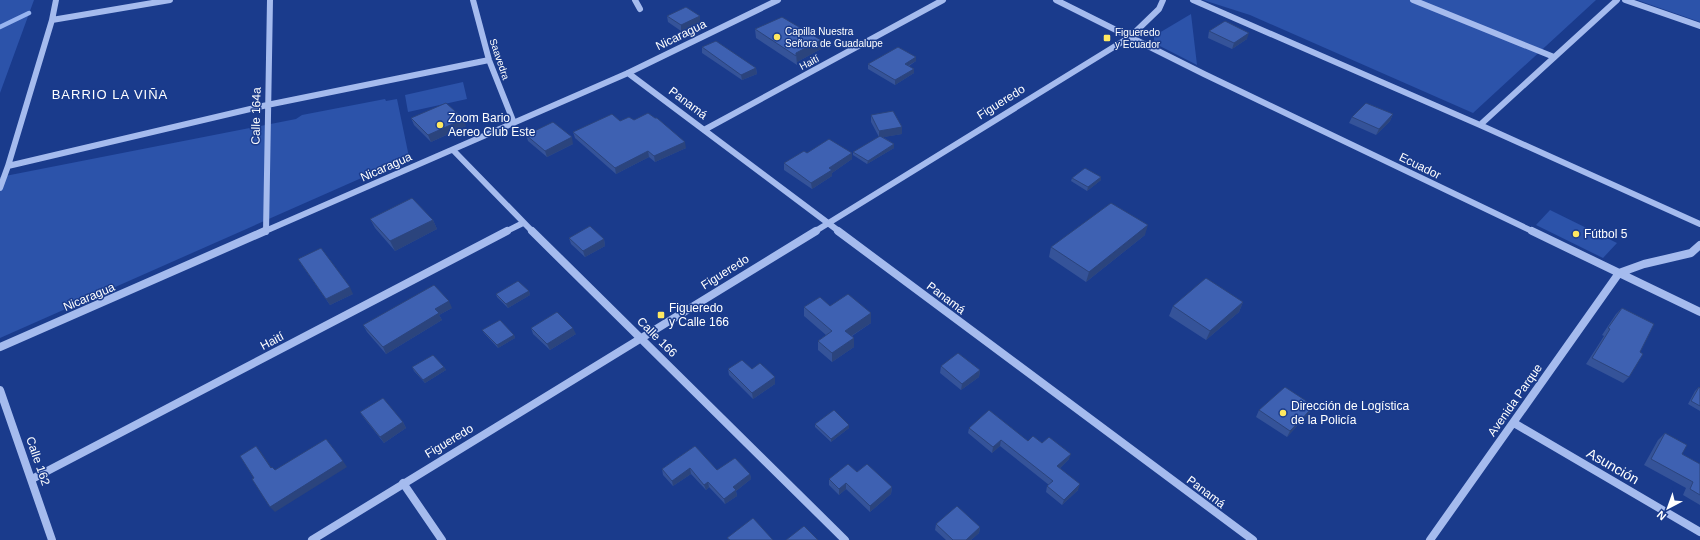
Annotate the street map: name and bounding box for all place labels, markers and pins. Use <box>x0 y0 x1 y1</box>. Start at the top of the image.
place label: Capilla Nuestra Señora de Guadalupe <box>785 26 883 49</box>
place label: Figueredo y Ecuador <box>1115 27 1161 50</box>
marker: Capilla Nuestra Señora de Guadalupe <box>772 32 782 42</box>
marker: Figueredo y Ecuador <box>1102 33 1112 43</box>
place label: Zoom Bario Aereo Club Este <box>448 111 536 139</box>
marker: Zoom Bario Aereo Club Este <box>435 120 445 130</box>
place label: Fútbol 5 <box>1584 227 1628 241</box>
marker: Fútbol 5 <box>1571 229 1581 239</box>
place label: Figueredo y Calle 166 <box>669 301 729 329</box>
marker: Figueredo y Calle 166 <box>656 310 666 320</box>
place label: Dirección de Logística de la Policía <box>1291 399 1409 427</box>
marker: Dirección de Logística de la Policía <box>1278 408 1288 418</box>

